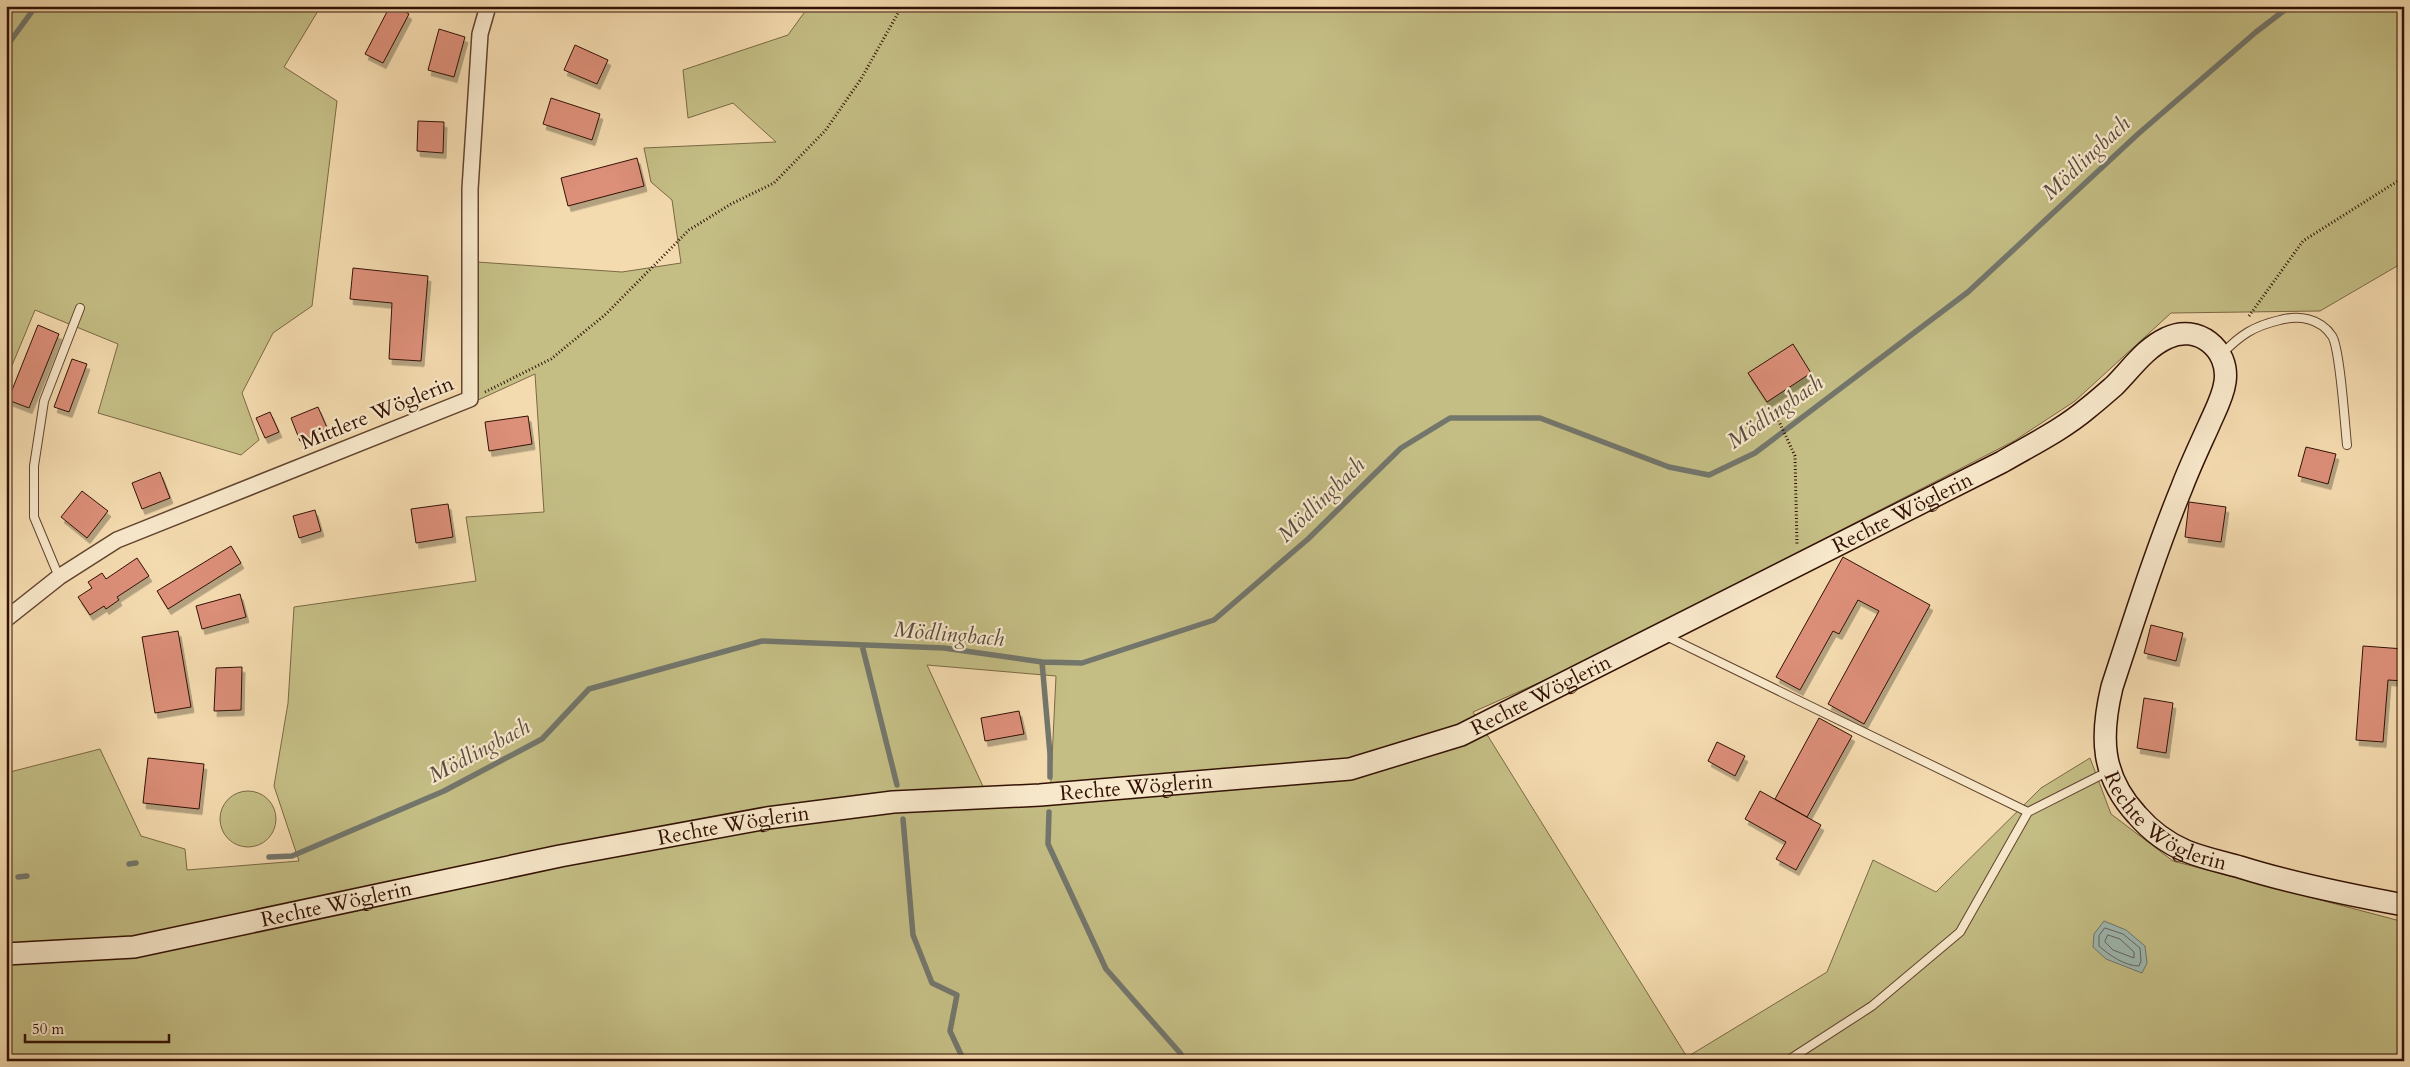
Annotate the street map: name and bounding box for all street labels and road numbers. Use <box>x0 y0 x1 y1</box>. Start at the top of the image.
street label: Mittlere Wöglerin <box>296 369 458 457</box>
street label: Rechte Wöglerin <box>1827 465 1978 560</box>
street label: Rechte Wöglerin <box>1466 647 1616 742</box>
street label: Rechte Wöglerin <box>1058 766 1214 808</box>
street label: Rechte Wöglerin <box>2097 767 2230 877</box>
street label: Rechte Wöglerin <box>655 798 811 852</box>
street label: Rechte Wöglerin <box>258 874 415 934</box>

